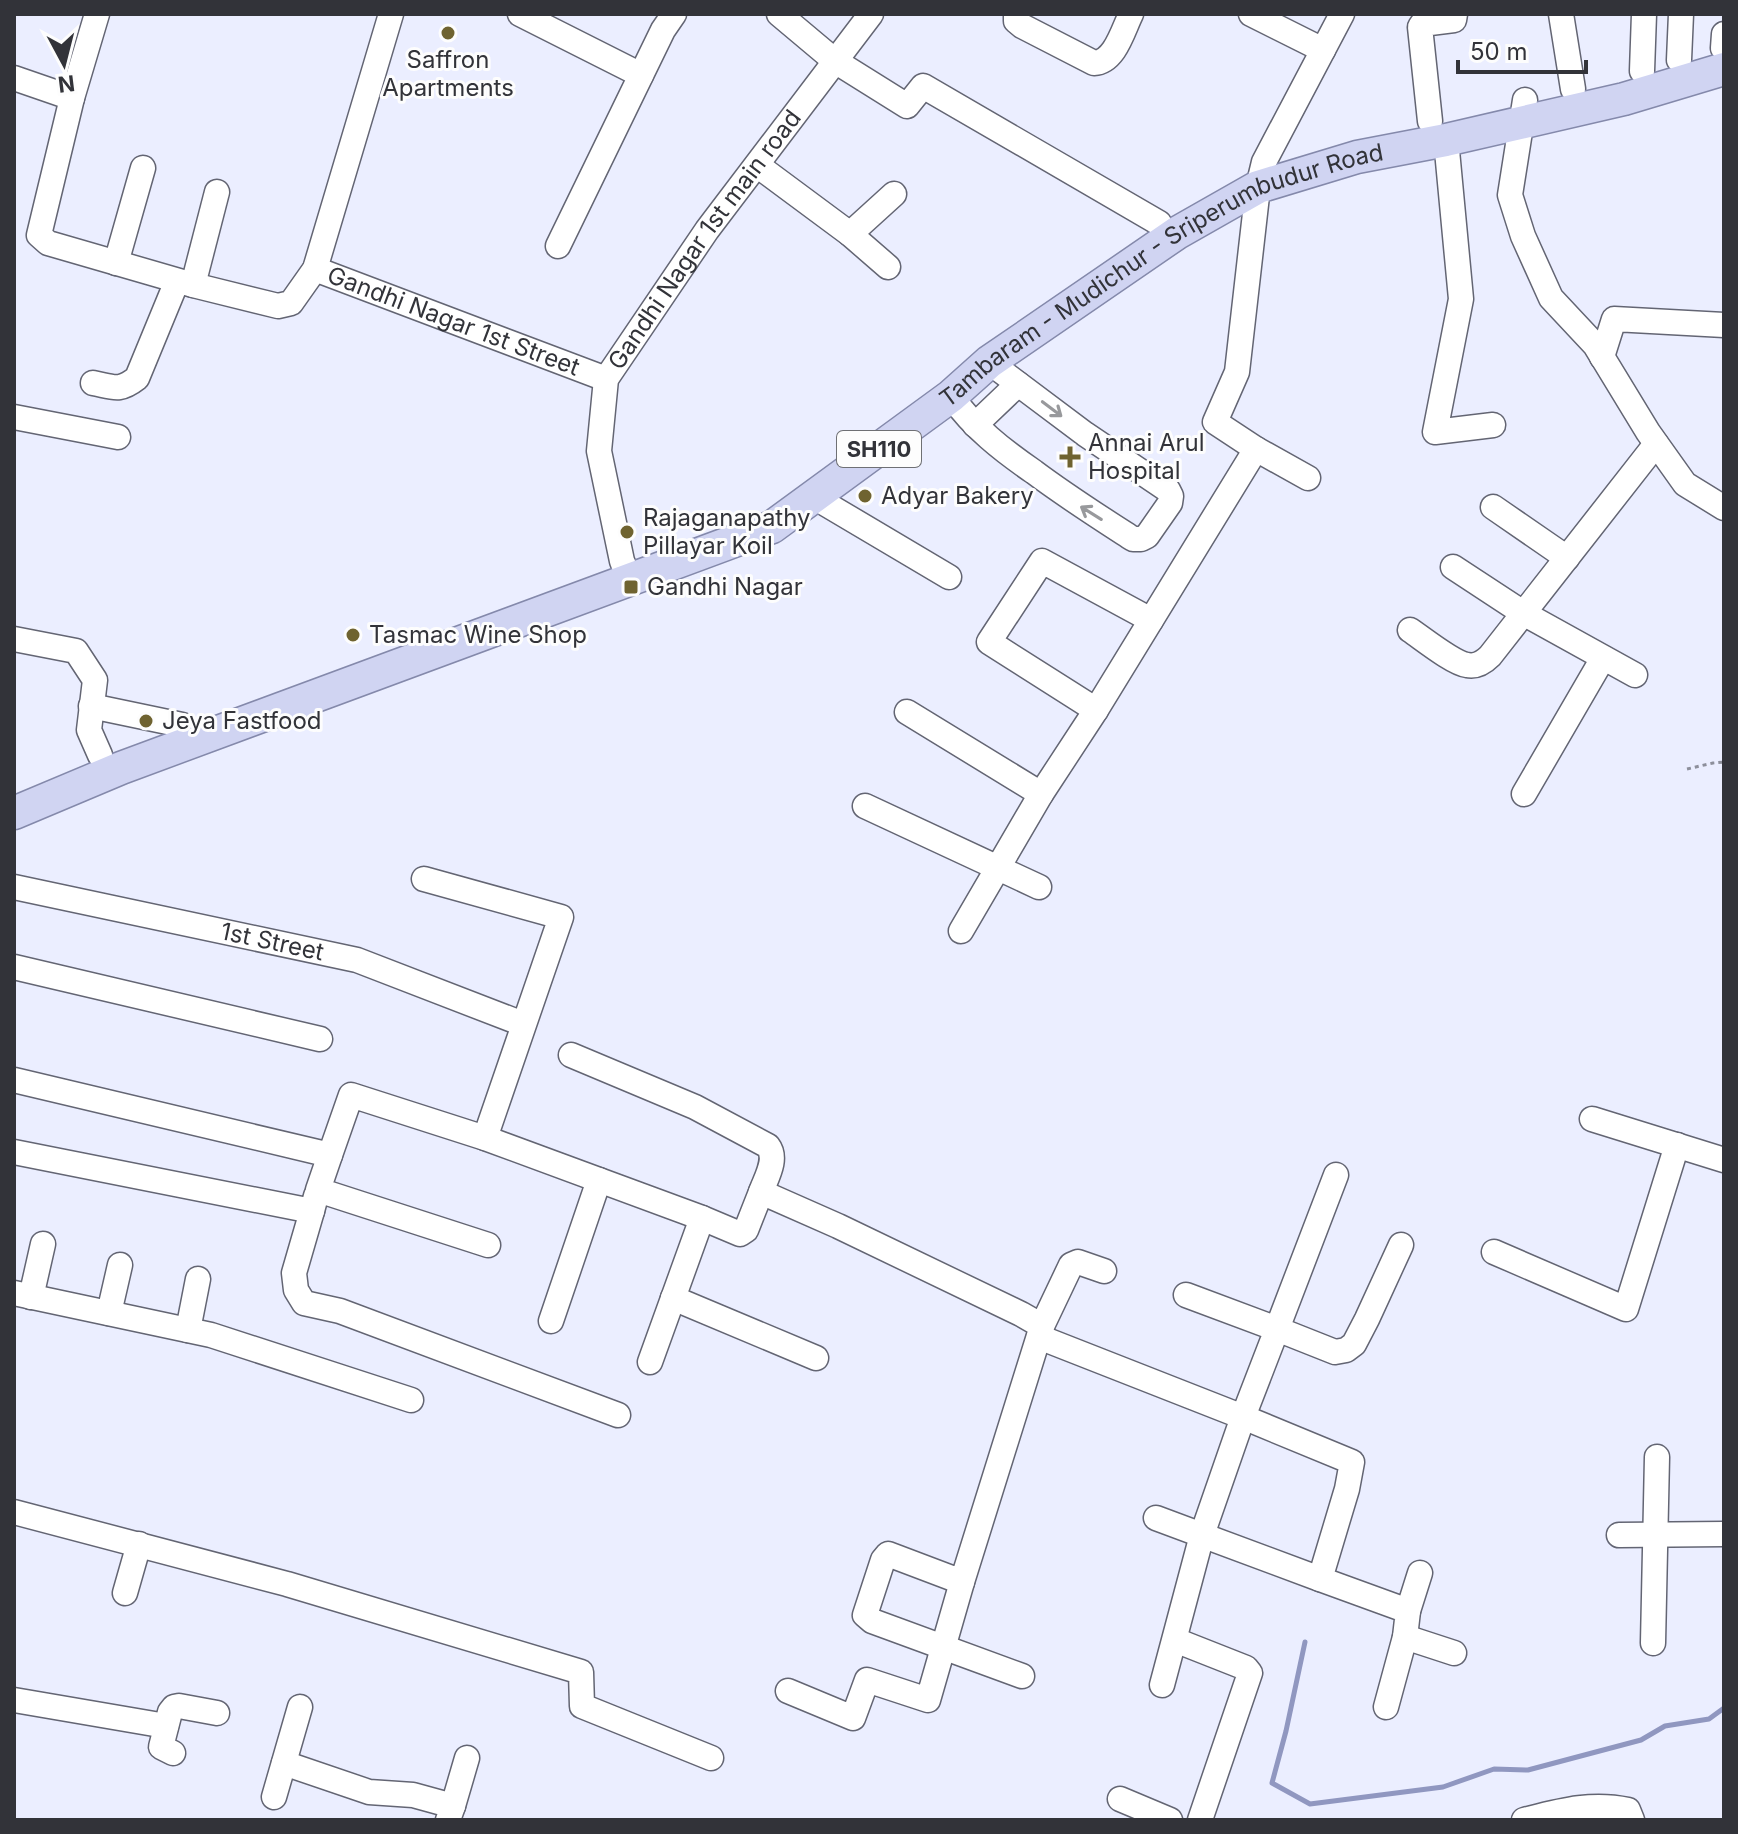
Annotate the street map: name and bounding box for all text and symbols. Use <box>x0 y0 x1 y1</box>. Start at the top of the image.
north arrow <box>24 24 104 104</box>
marker: Saffron Apartments <box>439 24 457 42</box>
scale bar <box>1458 24 1586 74</box>
text: 50 m <box>1470 37 1528 66</box>
place label: Saffron Apartments <box>382 45 514 102</box>
text: N <box>57 70 76 98</box>
street label: Gandhi Nagar 1st main road <box>602 104 807 375</box>
street label: Tambaram - Mudichur - Sriperumbudur Road <box>934 137 1386 413</box>
street label: Gandhi Nagar 1st Street <box>323 260 584 382</box>
one-way arrow <box>1041 400 1062 417</box>
place label: Annai Arul Hospital <box>1088 428 1205 485</box>
road number: SH110 <box>837 431 921 467</box>
marker: Annai Arul Hospital <box>1059 446 1081 468</box>
place label: Adyar Bakery <box>881 481 1034 510</box>
marker: Adyar Bakery <box>856 487 874 505</box>
place label: Rajaganapathy Pillayar Koil <box>643 503 811 560</box>
one-way arrow <box>1081 504 1103 521</box>
marker: Rajaganapathy Pillayar Koil <box>618 523 636 541</box>
place label: Gandhi Nagar <box>647 572 803 601</box>
marker: Gandhi Nagar <box>622 578 640 596</box>
place label: Tasmac Wine Shop <box>369 620 587 649</box>
marker: Tasmac Wine Shop <box>344 626 362 644</box>
place label: Jeya Fastfood <box>162 706 321 735</box>
marker: Jeya Fastfood <box>137 712 155 730</box>
street label: 1st Street <box>218 916 327 967</box>

